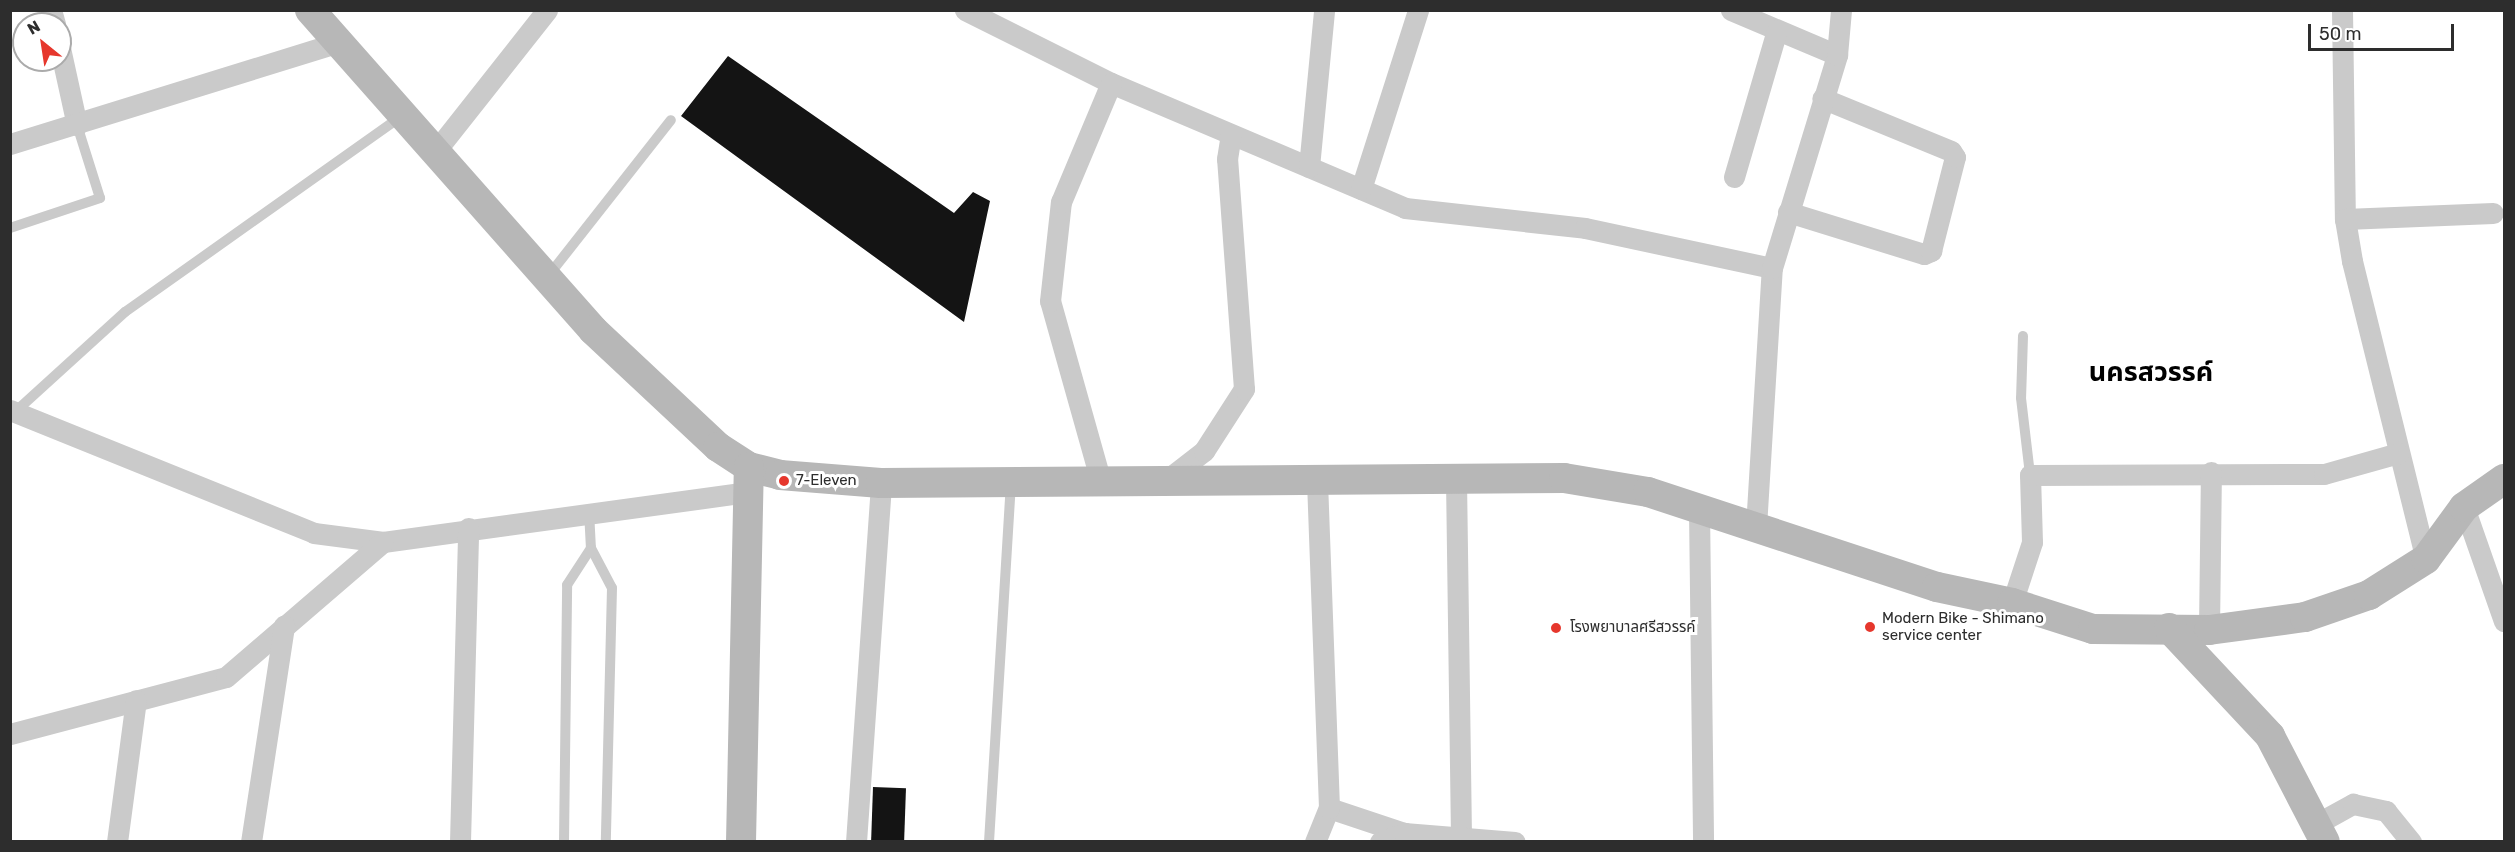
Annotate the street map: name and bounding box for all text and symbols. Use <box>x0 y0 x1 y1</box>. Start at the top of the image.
north arrow <box>12 12 72 72</box>
scale bar <box>2311 12 2456 50</box>
text: N <box>24 17 43 39</box>
text: 50 m <box>2319 23 2362 45</box>
district label: นครสวรรค์ <box>2089 357 2213 389</box>
place label: 7-Eleven <box>796 472 857 490</box>
marker: 7-Eleven <box>777 474 791 488</box>
place label: Modern Bike - Shimano service center <box>1882 609 2044 644</box>
marker: โรงพยาบาลศรีสวรรค์ <box>1547 619 1565 637</box>
place label: โรงพยาบาลศรีสวรรค์ <box>1570 619 1696 637</box>
marker: Modern Bike - Shimano service center <box>1863 620 1877 634</box>

